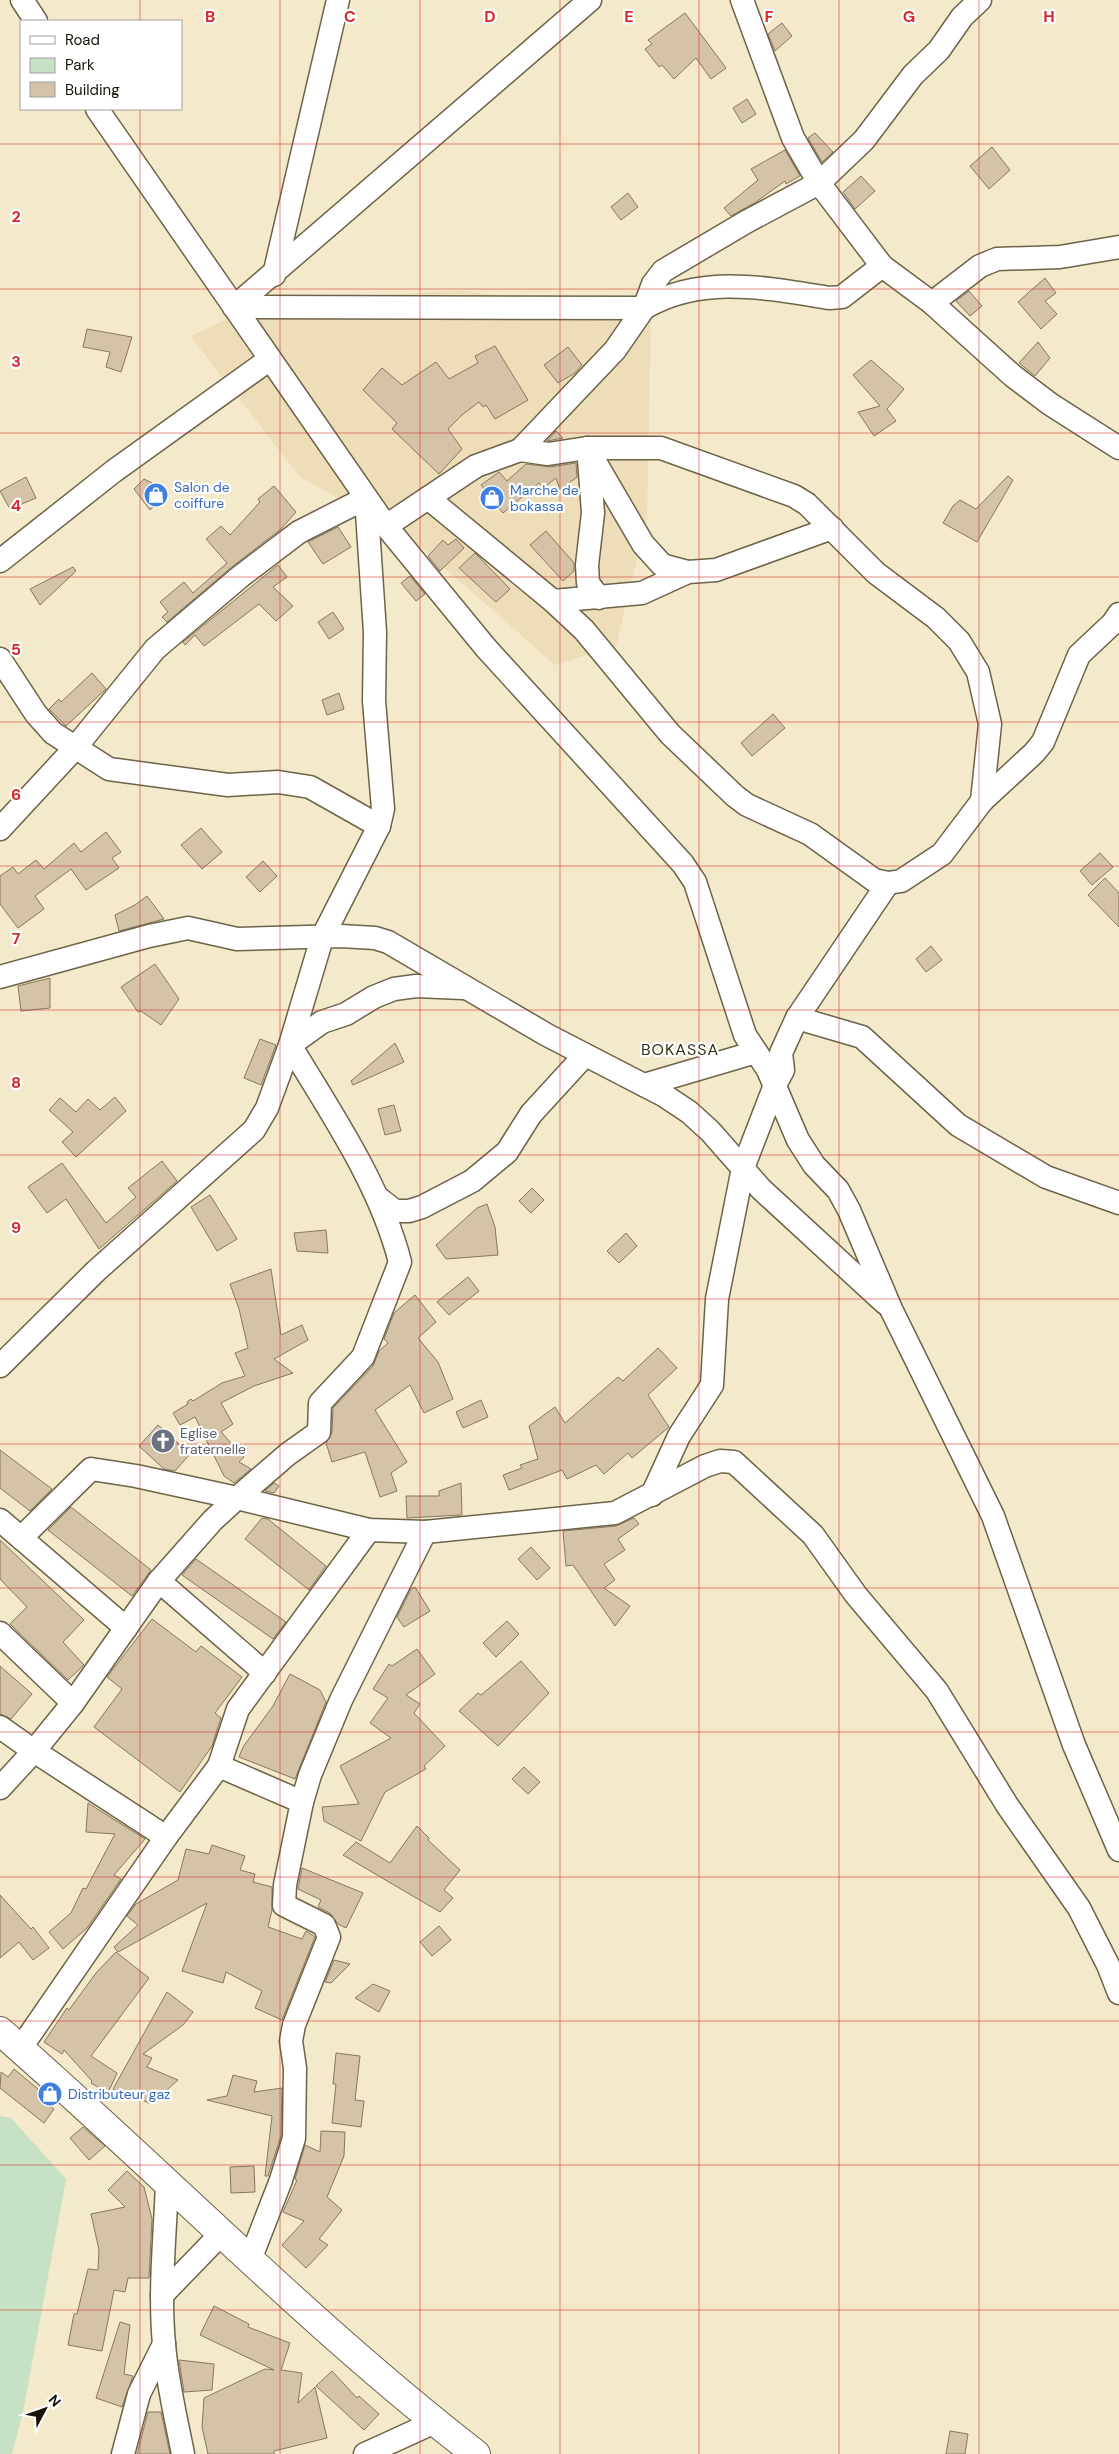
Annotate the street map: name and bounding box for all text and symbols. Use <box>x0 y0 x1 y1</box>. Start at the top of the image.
text: B <box>205 6 215 27</box>
text: C <box>344 6 356 27</box>
text: D <box>484 6 496 27</box>
text: E <box>624 6 634 27</box>
text: F <box>765 6 774 27</box>
text: G <box>903 6 915 27</box>
text: H <box>1043 6 1055 27</box>
legend <box>20 20 182 110</box>
text: Road <box>65 30 100 50</box>
text: Park <box>65 55 95 75</box>
text: Building <box>65 80 120 100</box>
text: 2 <box>11 206 21 227</box>
text: 3 <box>11 351 21 372</box>
place label: Salon de coiffure <box>174 478 230 512</box>
place label: Marche de bokassa <box>510 481 579 515</box>
shop icon: Salon de coiffure <box>143 482 169 508</box>
shop icon: Marche de bokassa <box>479 485 505 511</box>
text: 4 <box>11 495 21 516</box>
text: 5 <box>11 639 21 660</box>
text: 6 <box>11 784 21 805</box>
text: 7 <box>12 928 21 949</box>
district label: BOKASSA <box>641 1039 719 1060</box>
text: 8 <box>11 1072 21 1093</box>
text: 9 <box>11 1217 21 1238</box>
place label: Eglise fraternelle <box>180 1424 246 1458</box>
church icon: Eglise fraternelle <box>150 1428 176 1454</box>
shop icon: Distributeur gaz <box>37 2081 63 2107</box>
place label: Distributeur gaz <box>68 2085 171 2103</box>
north arrow <box>20 2384 70 2434</box>
text: N <box>45 2391 65 2410</box>

